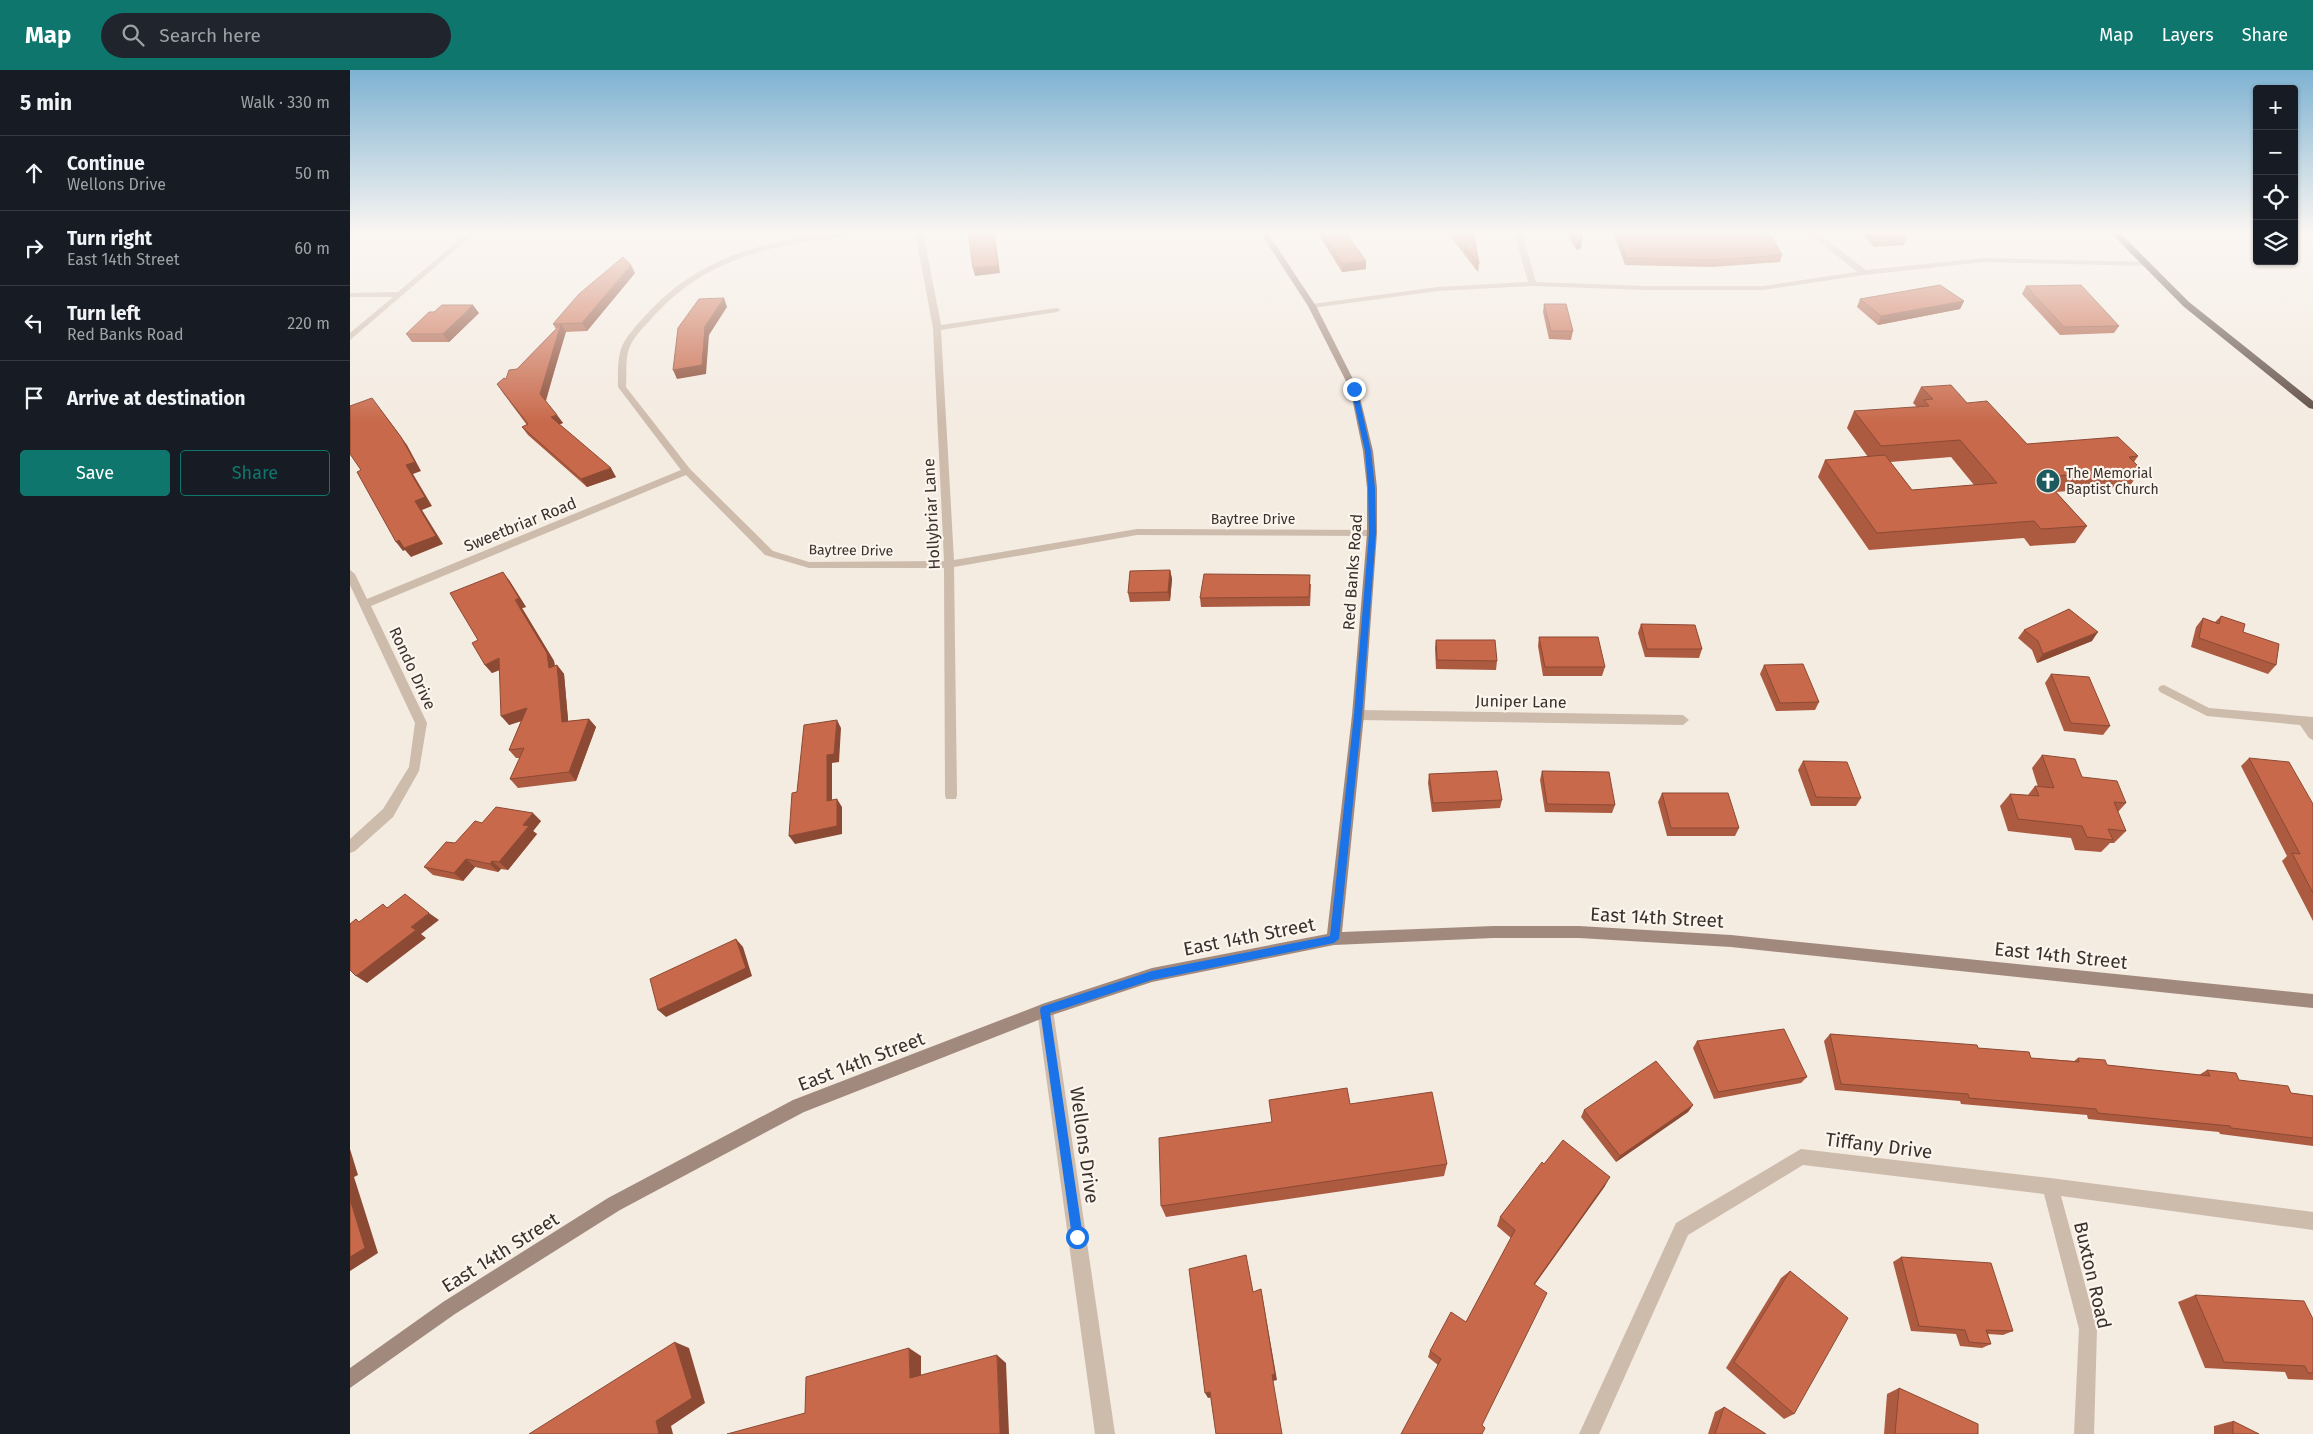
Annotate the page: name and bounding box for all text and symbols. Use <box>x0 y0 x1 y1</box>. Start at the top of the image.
search box <box>101 13 451 58</box>
text: Map <box>25 21 71 49</box>
icon: search <box>119 21 147 49</box>
text: Search here <box>159 24 261 47</box>
text: Map <box>2099 24 2134 46</box>
text: Layers <box>2162 24 2214 46</box>
text: Share <box>2242 24 2288 46</box>
map controls <box>2253 85 2298 265</box>
button: + <box>2253 85 2298 130</box>
text: 5 min <box>20 90 72 116</box>
text: Walk · 330 m <box>241 93 330 112</box>
button: − <box>2253 130 2298 175</box>
text: Continue <box>67 152 145 175</box>
icon: ahead <box>20 159 48 187</box>
text: 50 m <box>295 164 330 183</box>
text: Wellons Drive <box>67 175 166 194</box>
button: locate <box>2253 175 2298 220</box>
button: layers <box>2253 220 2298 265</box>
text: Turn right <box>67 227 152 250</box>
icon: right <box>20 234 48 262</box>
text: 60 m <box>295 239 330 258</box>
text: East 14th Street <box>67 250 180 269</box>
text: Turn left <box>67 302 141 325</box>
icon: left <box>20 309 48 337</box>
text: 220 m <box>287 314 330 333</box>
text: Red Banks Road <box>67 325 184 344</box>
route end <box>1343 378 1366 401</box>
icon: arrive <box>20 384 48 412</box>
text: Arrive at destination <box>67 387 246 410</box>
button: Save <box>20 450 170 496</box>
button: Share <box>180 450 330 496</box>
street label: Hollybriar Lane <box>919 458 944 570</box>
place label: The Memorial Baptist Church <box>2066 465 2159 498</box>
church icon: The Memorial Baptist Church <box>2035 468 2061 494</box>
street label: Sweetbriar Road <box>461 493 579 556</box>
street label: Baytree Drive <box>1211 511 1295 528</box>
street label: Red Banks Road <box>1339 513 1366 631</box>
street label: Baytree Drive <box>809 541 893 560</box>
street label: Rondo Drive <box>385 624 440 712</box>
street label: Juniper Lane <box>1475 691 1567 712</box>
street label: East 14th Street <box>1590 903 1725 932</box>
street label: East 14th Street <box>1181 912 1317 961</box>
street label: East 14th Street <box>1993 937 2129 974</box>
street label: East 14th Street <box>795 1027 928 1096</box>
street label: Wellons Drive <box>1065 1085 1104 1205</box>
street label: Tiffany Drive <box>1824 1128 1934 1163</box>
street label: East 14th Street <box>437 1207 563 1298</box>
street label: Buxton Road <box>2069 1219 2116 1331</box>
route start <box>1066 1226 1089 1249</box>

